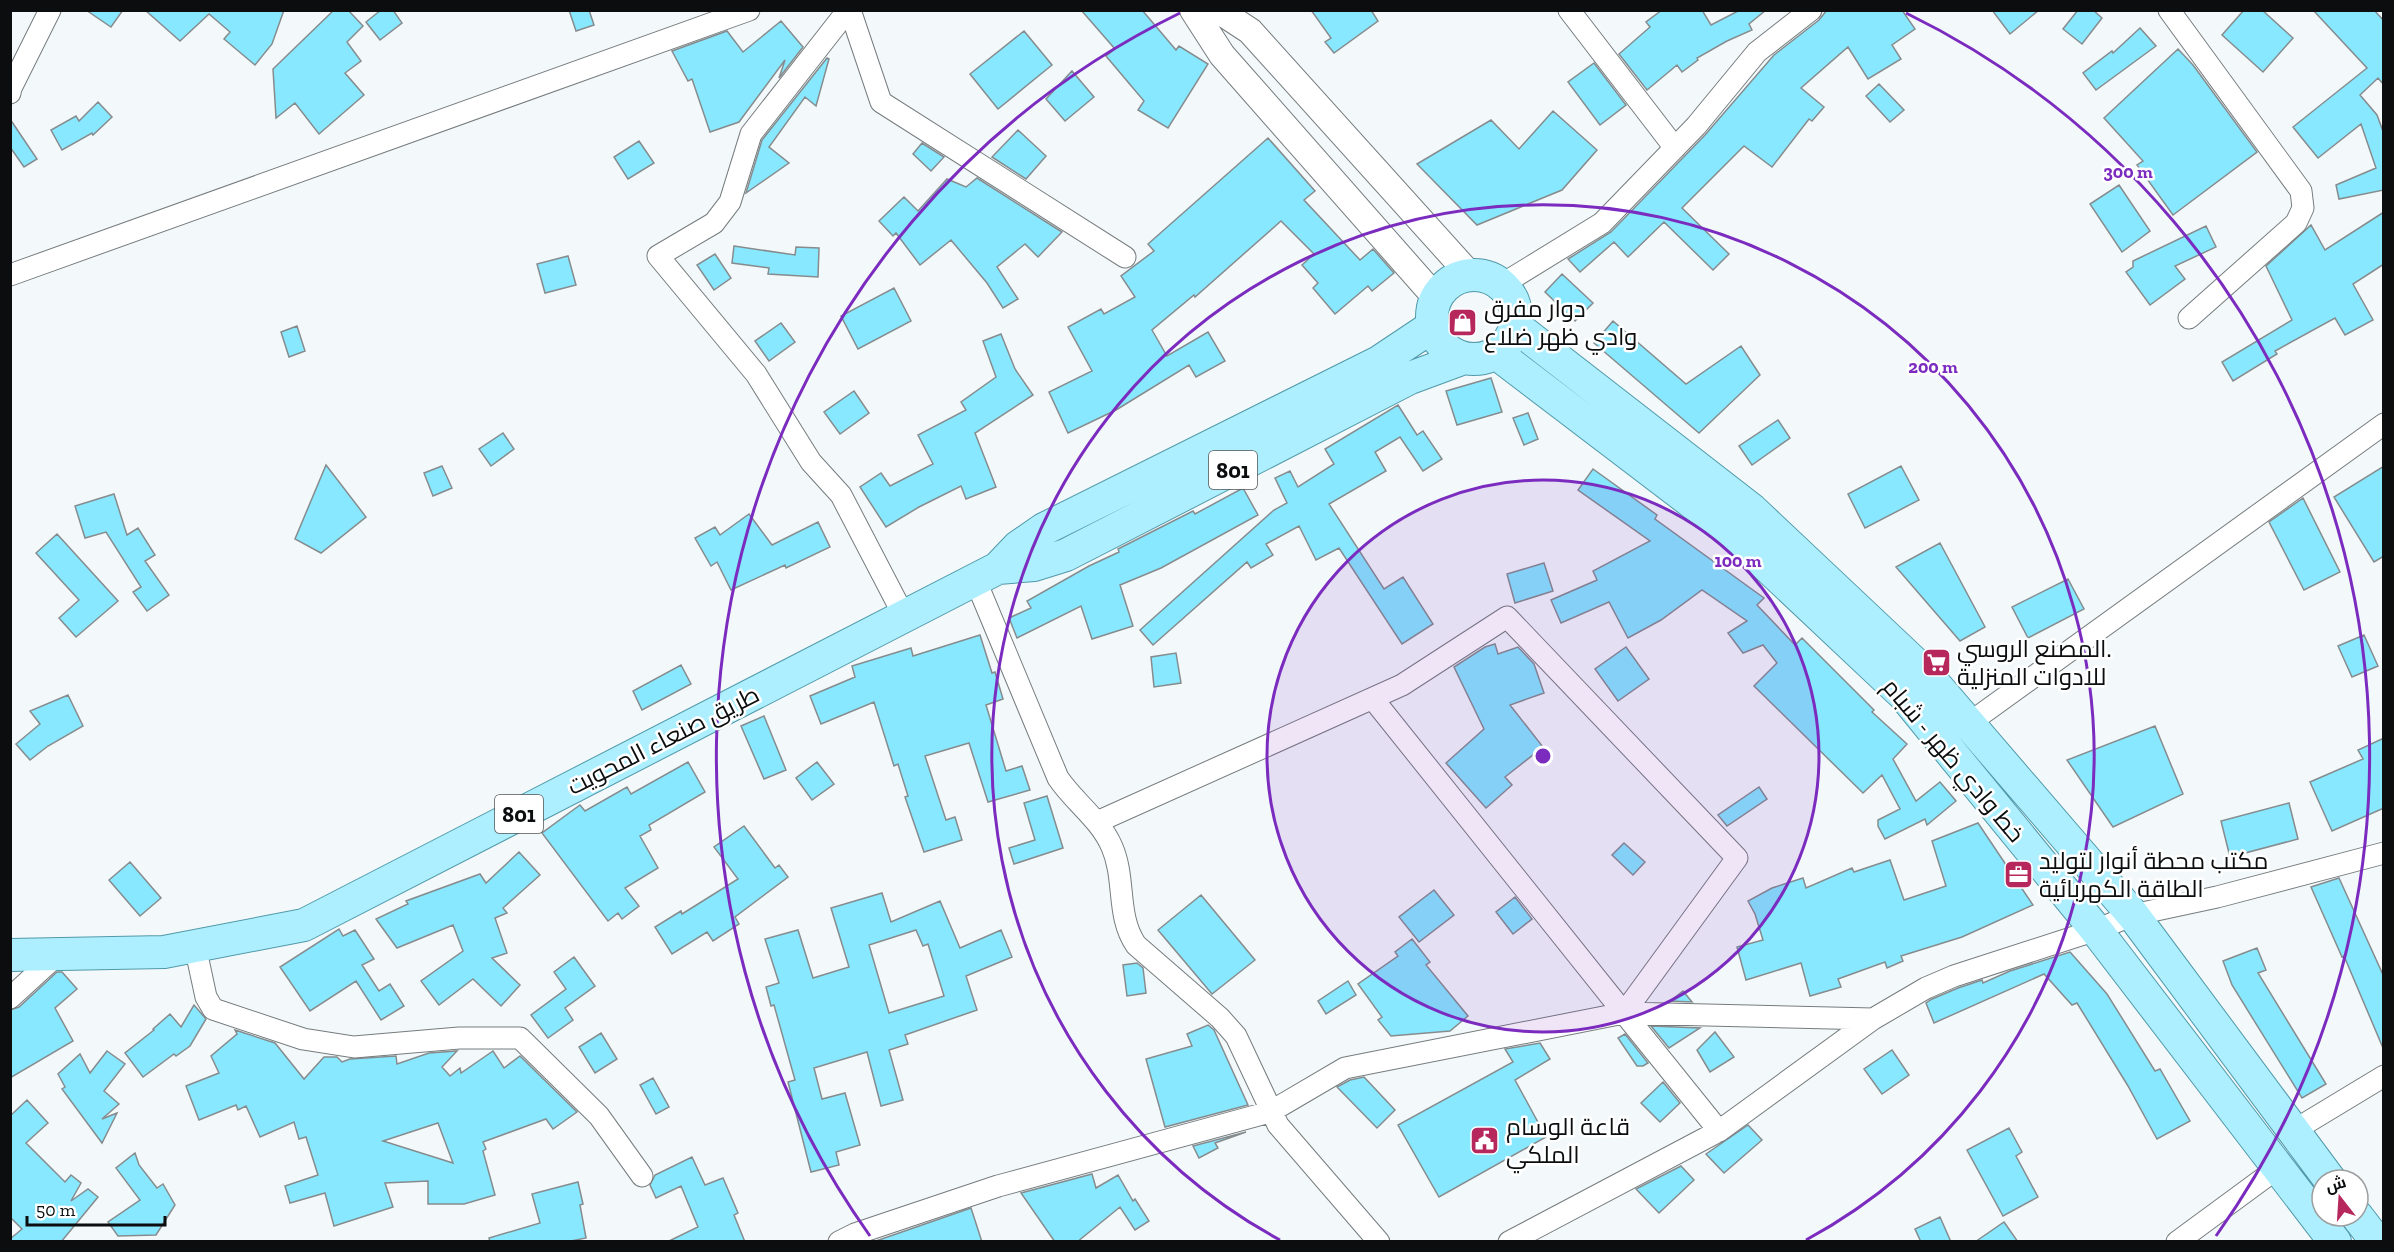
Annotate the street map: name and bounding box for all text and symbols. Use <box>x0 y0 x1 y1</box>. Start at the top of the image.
text: 300 m <box>2103 161 2153 183</box>
place label: دوار مفرق وادي ظهر ضلاع <box>1484 294 1637 355</box>
shop icon: دوار مفرق وادي ظهر ضلاع <box>1447 306 1479 338</box>
text: 200 m <box>1908 356 1958 378</box>
road number: 801 <box>1209 451 1257 489</box>
text: 100 m <box>1714 550 1762 572</box>
place label: المصنع الروسي. للادوات المنزلية <box>1957 634 2112 691</box>
supermarket icon: المصنع الروسي. للادوات المنزلية <box>1920 646 1952 678</box>
street label: خط وادي ظهر - شبام <box>1874 672 2031 850</box>
street label: طريق صنعاء المحويت <box>562 679 764 802</box>
centre of rings <box>1533 746 1553 766</box>
road number: 801 <box>495 795 543 833</box>
place label: مكتب محطة أنوار لتوليد الطاقة الكهربائية <box>2039 845 2268 903</box>
office icon: مكتب محطة أنوار لتوليد الطاقة الكهربائية <box>2002 858 2034 890</box>
place label: قاعة الوسام الملكي <box>1506 1112 1630 1174</box>
public building icon: قاعة الوسام الملكي <box>1469 1124 1501 1156</box>
north arrow <box>2310 1168 2370 1228</box>
text: ش <box>2323 1172 2348 1196</box>
scale bar <box>27 1189 165 1227</box>
text: 50 m <box>36 1199 76 1221</box>

